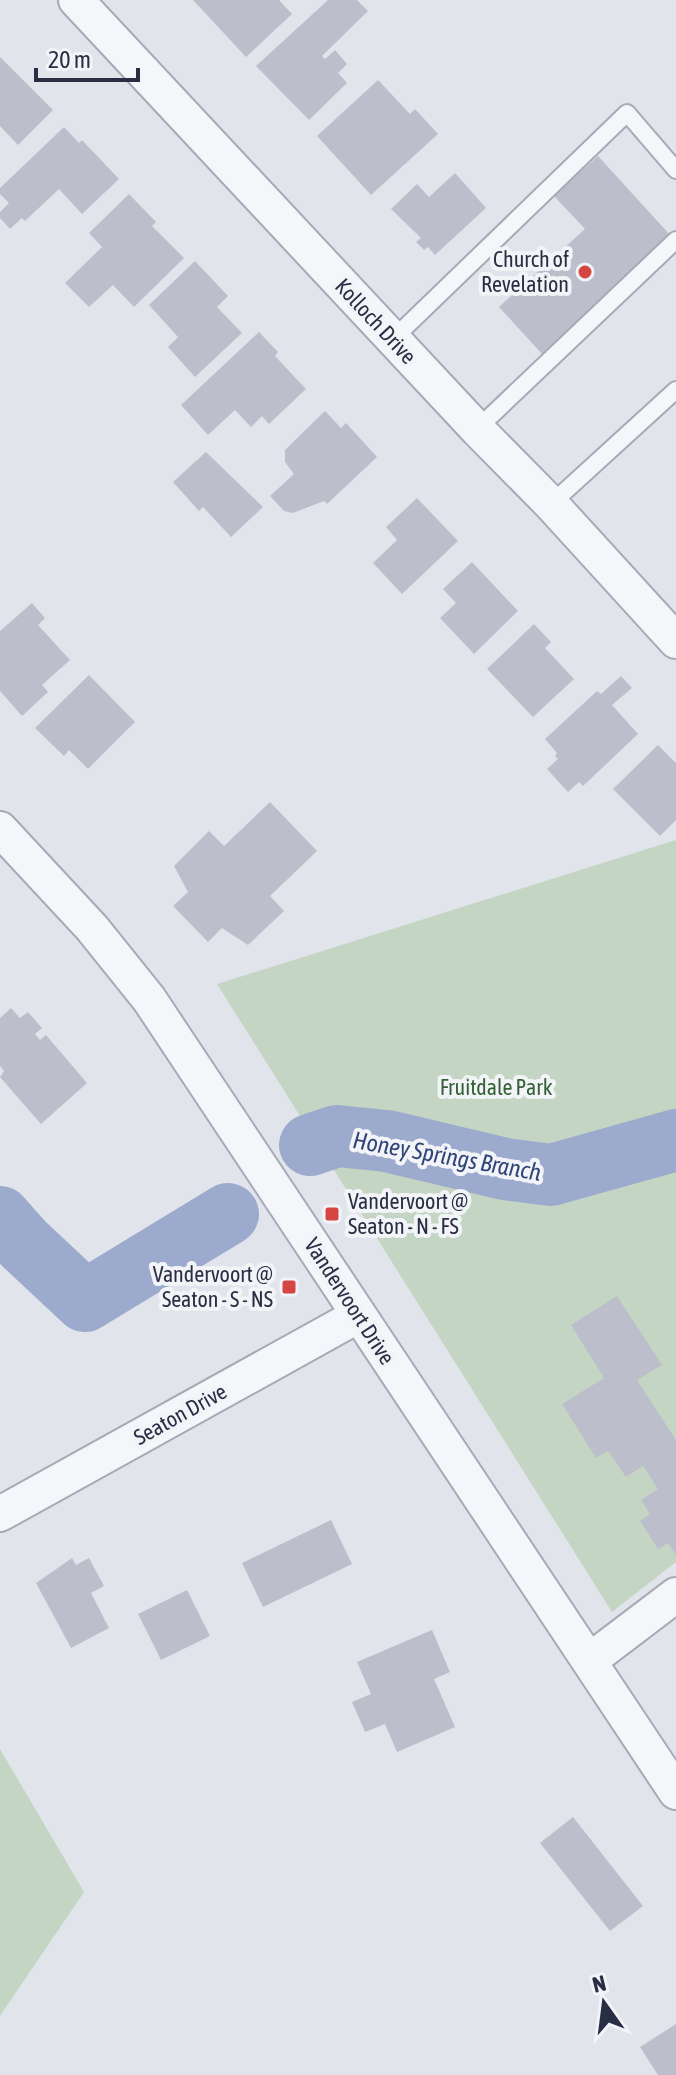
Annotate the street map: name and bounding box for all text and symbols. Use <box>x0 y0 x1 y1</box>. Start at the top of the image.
scale bar <box>36 32 138 82</box>
text: 20 m <box>48 46 91 73</box>
place label: Church of Revelation <box>481 246 569 297</box>
marker: Church of Revelation <box>576 263 594 281</box>
street label: Kolloch Drive <box>330 273 422 369</box>
park label: Fruitdale Park <box>440 1074 553 1100</box>
water label: Honey Springs Branch <box>351 1126 544 1186</box>
place label: Vandervoort @ Seaton - N - FS <box>348 1188 468 1239</box>
marker: Vandervoort @ Seaton - N - FS <box>323 1205 341 1223</box>
street label: Vandervoort Drive <box>299 1233 401 1369</box>
place label: Vandervoort @ Seaton - S - NS <box>153 1261 273 1312</box>
marker: Vandervoort @ Seaton - S - NS <box>280 1278 298 1296</box>
street label: Seaton Drive <box>129 1378 231 1450</box>
north arrow <box>564 1963 644 2043</box>
text: N <box>590 1969 609 1998</box>

